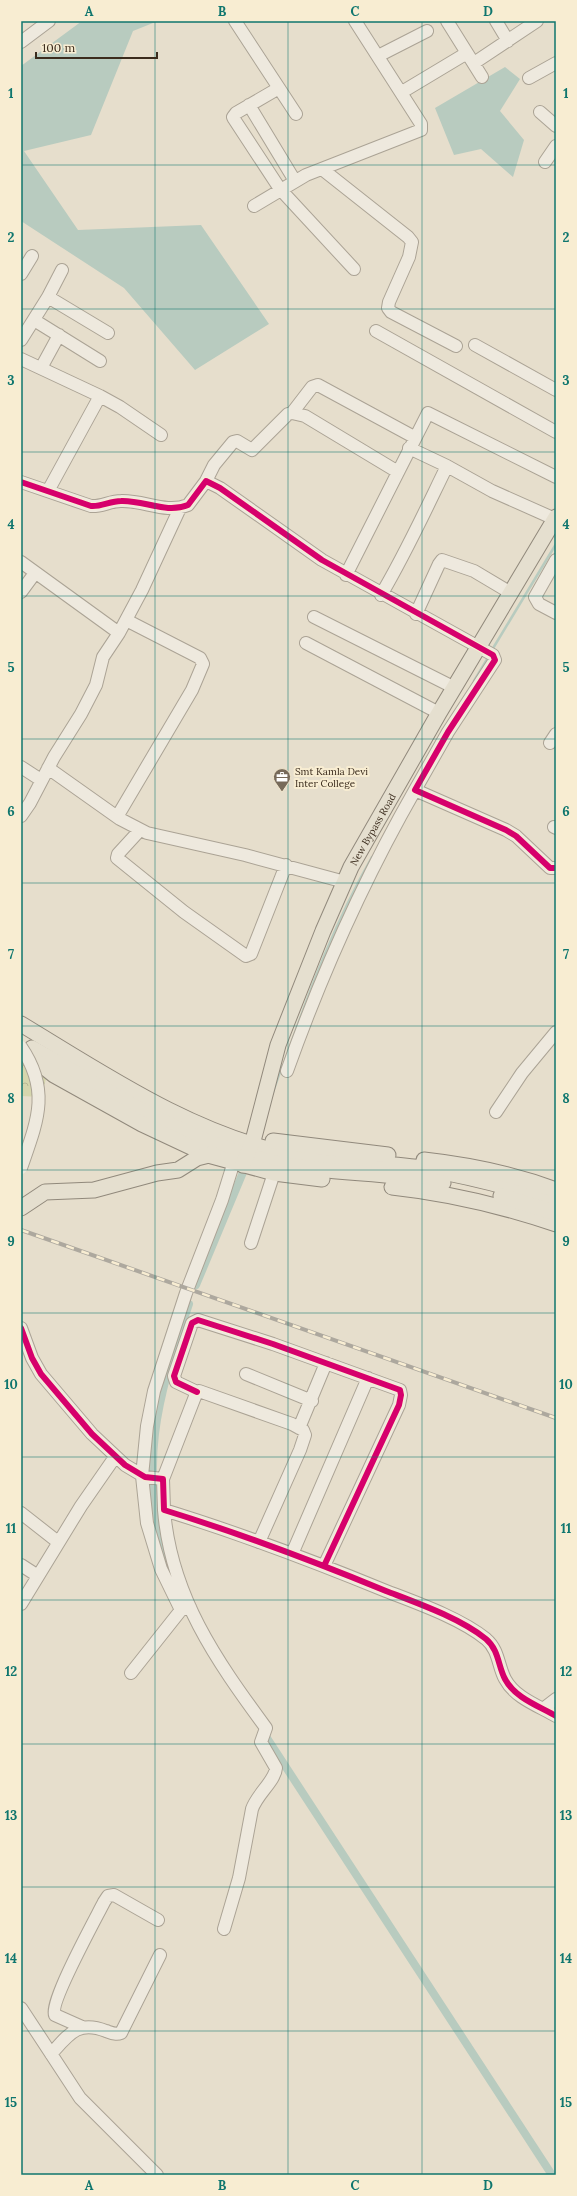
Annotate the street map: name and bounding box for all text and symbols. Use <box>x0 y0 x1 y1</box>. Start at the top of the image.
text: A <box>85 3 94 20</box>
text: B <box>218 3 227 20</box>
text: C <box>351 3 360 20</box>
text: D <box>483 3 493 20</box>
scale bar <box>36 34 157 60</box>
text: 100 m <box>42 40 75 55</box>
text: 1 <box>8 85 14 102</box>
text: 1 <box>563 85 569 102</box>
text: 2 <box>8 229 15 246</box>
text: 2 <box>563 229 570 246</box>
text: 3 <box>7 372 15 389</box>
text: 3 <box>562 372 570 389</box>
text: 4 <box>7 516 15 533</box>
text: 4 <box>562 516 570 533</box>
text: 5 <box>7 659 15 676</box>
text: 5 <box>562 659 570 676</box>
place label: Smt Kamla Devi Inter College <box>295 765 368 790</box>
office icon: Smt Kamla Devi Inter College <box>272 767 292 792</box>
street label: New Bypass Road <box>347 791 399 868</box>
text: 6 <box>7 803 15 820</box>
text: 6 <box>562 803 570 820</box>
text: 7 <box>8 946 14 963</box>
text: 7 <box>563 946 569 963</box>
text: 8 <box>7 1090 15 1107</box>
text: 8 <box>562 1090 570 1107</box>
text: 9 <box>7 1233 15 1250</box>
text: 9 <box>562 1233 570 1250</box>
text: 10 <box>4 1376 18 1393</box>
text: 10 <box>559 1376 573 1393</box>
text: 11 <box>6 1520 16 1537</box>
text: 11 <box>561 1520 571 1537</box>
text: 12 <box>5 1663 17 1680</box>
text: 12 <box>560 1663 572 1680</box>
text: 13 <box>5 1807 17 1824</box>
text: 13 <box>560 1807 572 1824</box>
text: 14 <box>5 1950 17 1967</box>
text: 14 <box>560 1950 572 1967</box>
text: 15 <box>5 2094 17 2111</box>
text: 15 <box>560 2094 572 2111</box>
text: A <box>85 2177 94 2194</box>
text: B <box>218 2177 227 2194</box>
text: C <box>351 2177 360 2194</box>
text: D <box>483 2177 493 2194</box>

